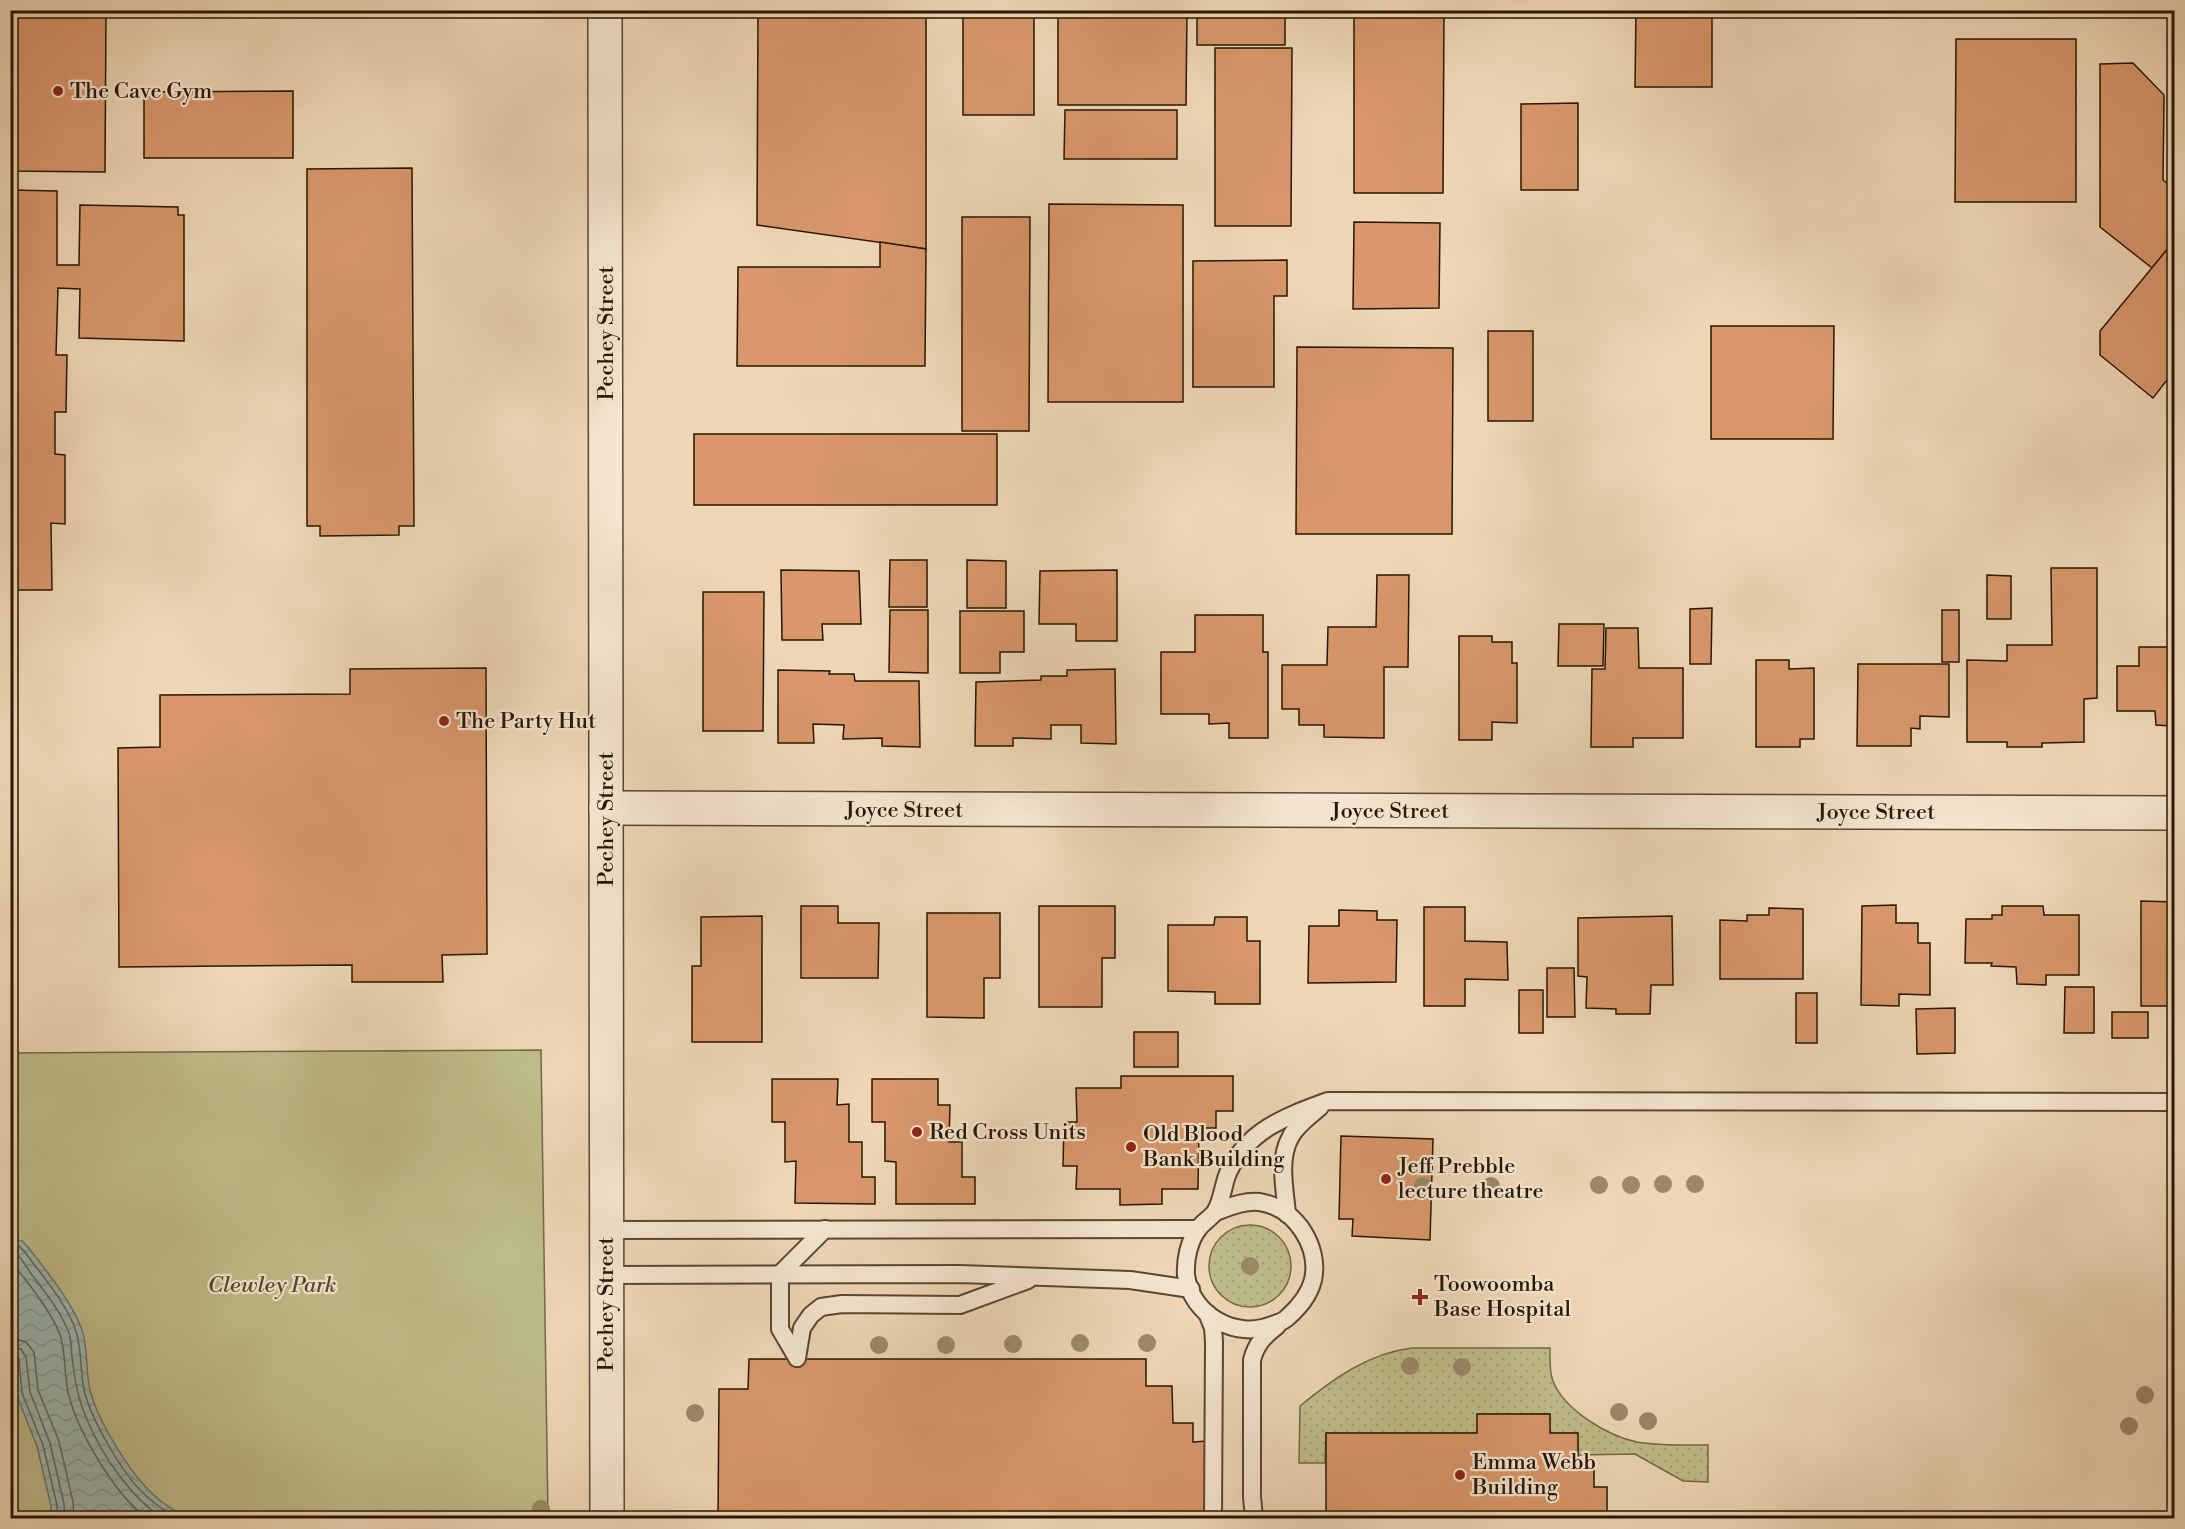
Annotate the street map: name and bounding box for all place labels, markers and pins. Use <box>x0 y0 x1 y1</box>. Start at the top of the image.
place label: The Cave Gym <box>70 78 212 105</box>
marker: The Cave Gym <box>51 84 65 98</box>
place label: The Party Hut <box>456 708 596 735</box>
marker: The Party Hut <box>437 714 451 728</box>
place label: Red Cross Units <box>929 1119 1086 1146</box>
place label: Old Blood Bank Building <box>1142 1121 1285 1173</box>
marker: Red Cross Units <box>910 1125 924 1139</box>
marker: Old Blood Bank Building <box>1124 1140 1138 1154</box>
place label: Jeff Prebble lecture theatre <box>1397 1153 1544 1205</box>
marker: Jeff Prebble lecture theatre <box>1379 1172 1393 1186</box>
place label: Toowoomba Base Hospital <box>1433 1271 1571 1323</box>
marker: Toowoomba Base Hospital <box>1411 1288 1429 1306</box>
place label: Emma Webb Building <box>1471 1449 1596 1501</box>
marker: Emma Webb Building <box>1453 1468 1467 1482</box>

